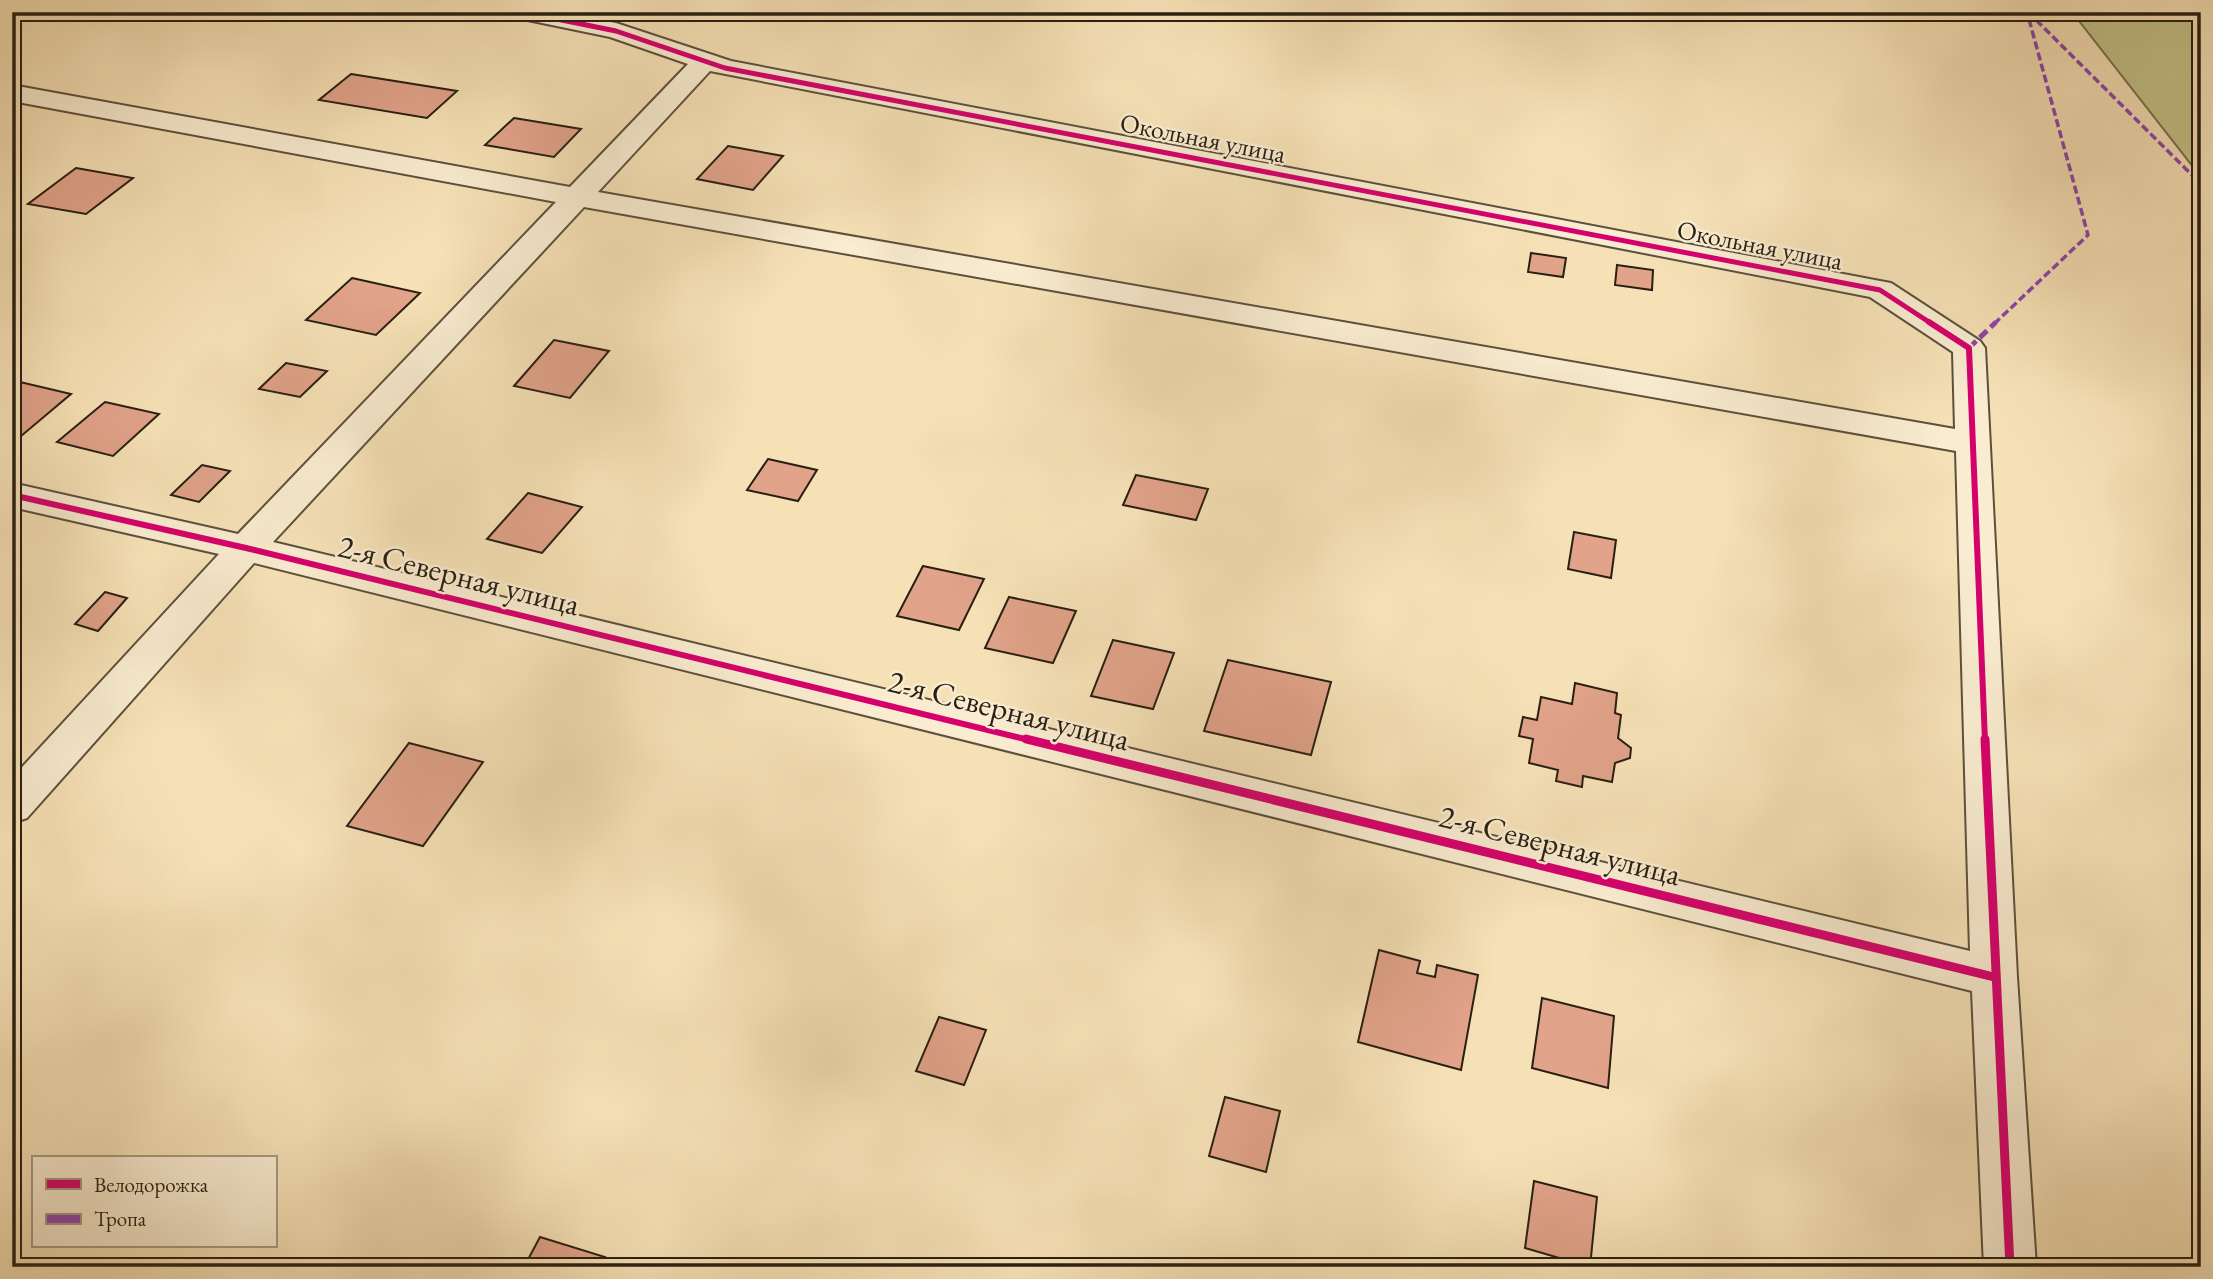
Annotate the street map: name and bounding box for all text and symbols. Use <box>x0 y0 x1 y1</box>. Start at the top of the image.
street label: Окольная улица <box>1117 105 1289 171</box>
street label: Окольная улица <box>1674 212 1846 278</box>
street label: 2-я Северная улица <box>334 525 584 625</box>
street label: 2-я Северная улица <box>884 660 1134 760</box>
street label: 2-я Северная улица <box>1435 795 1685 895</box>
legend <box>32 1156 276 1248</box>
text: Велодорожка <box>94 1171 209 1198</box>
text: Тропа <box>94 1205 147 1232</box>

